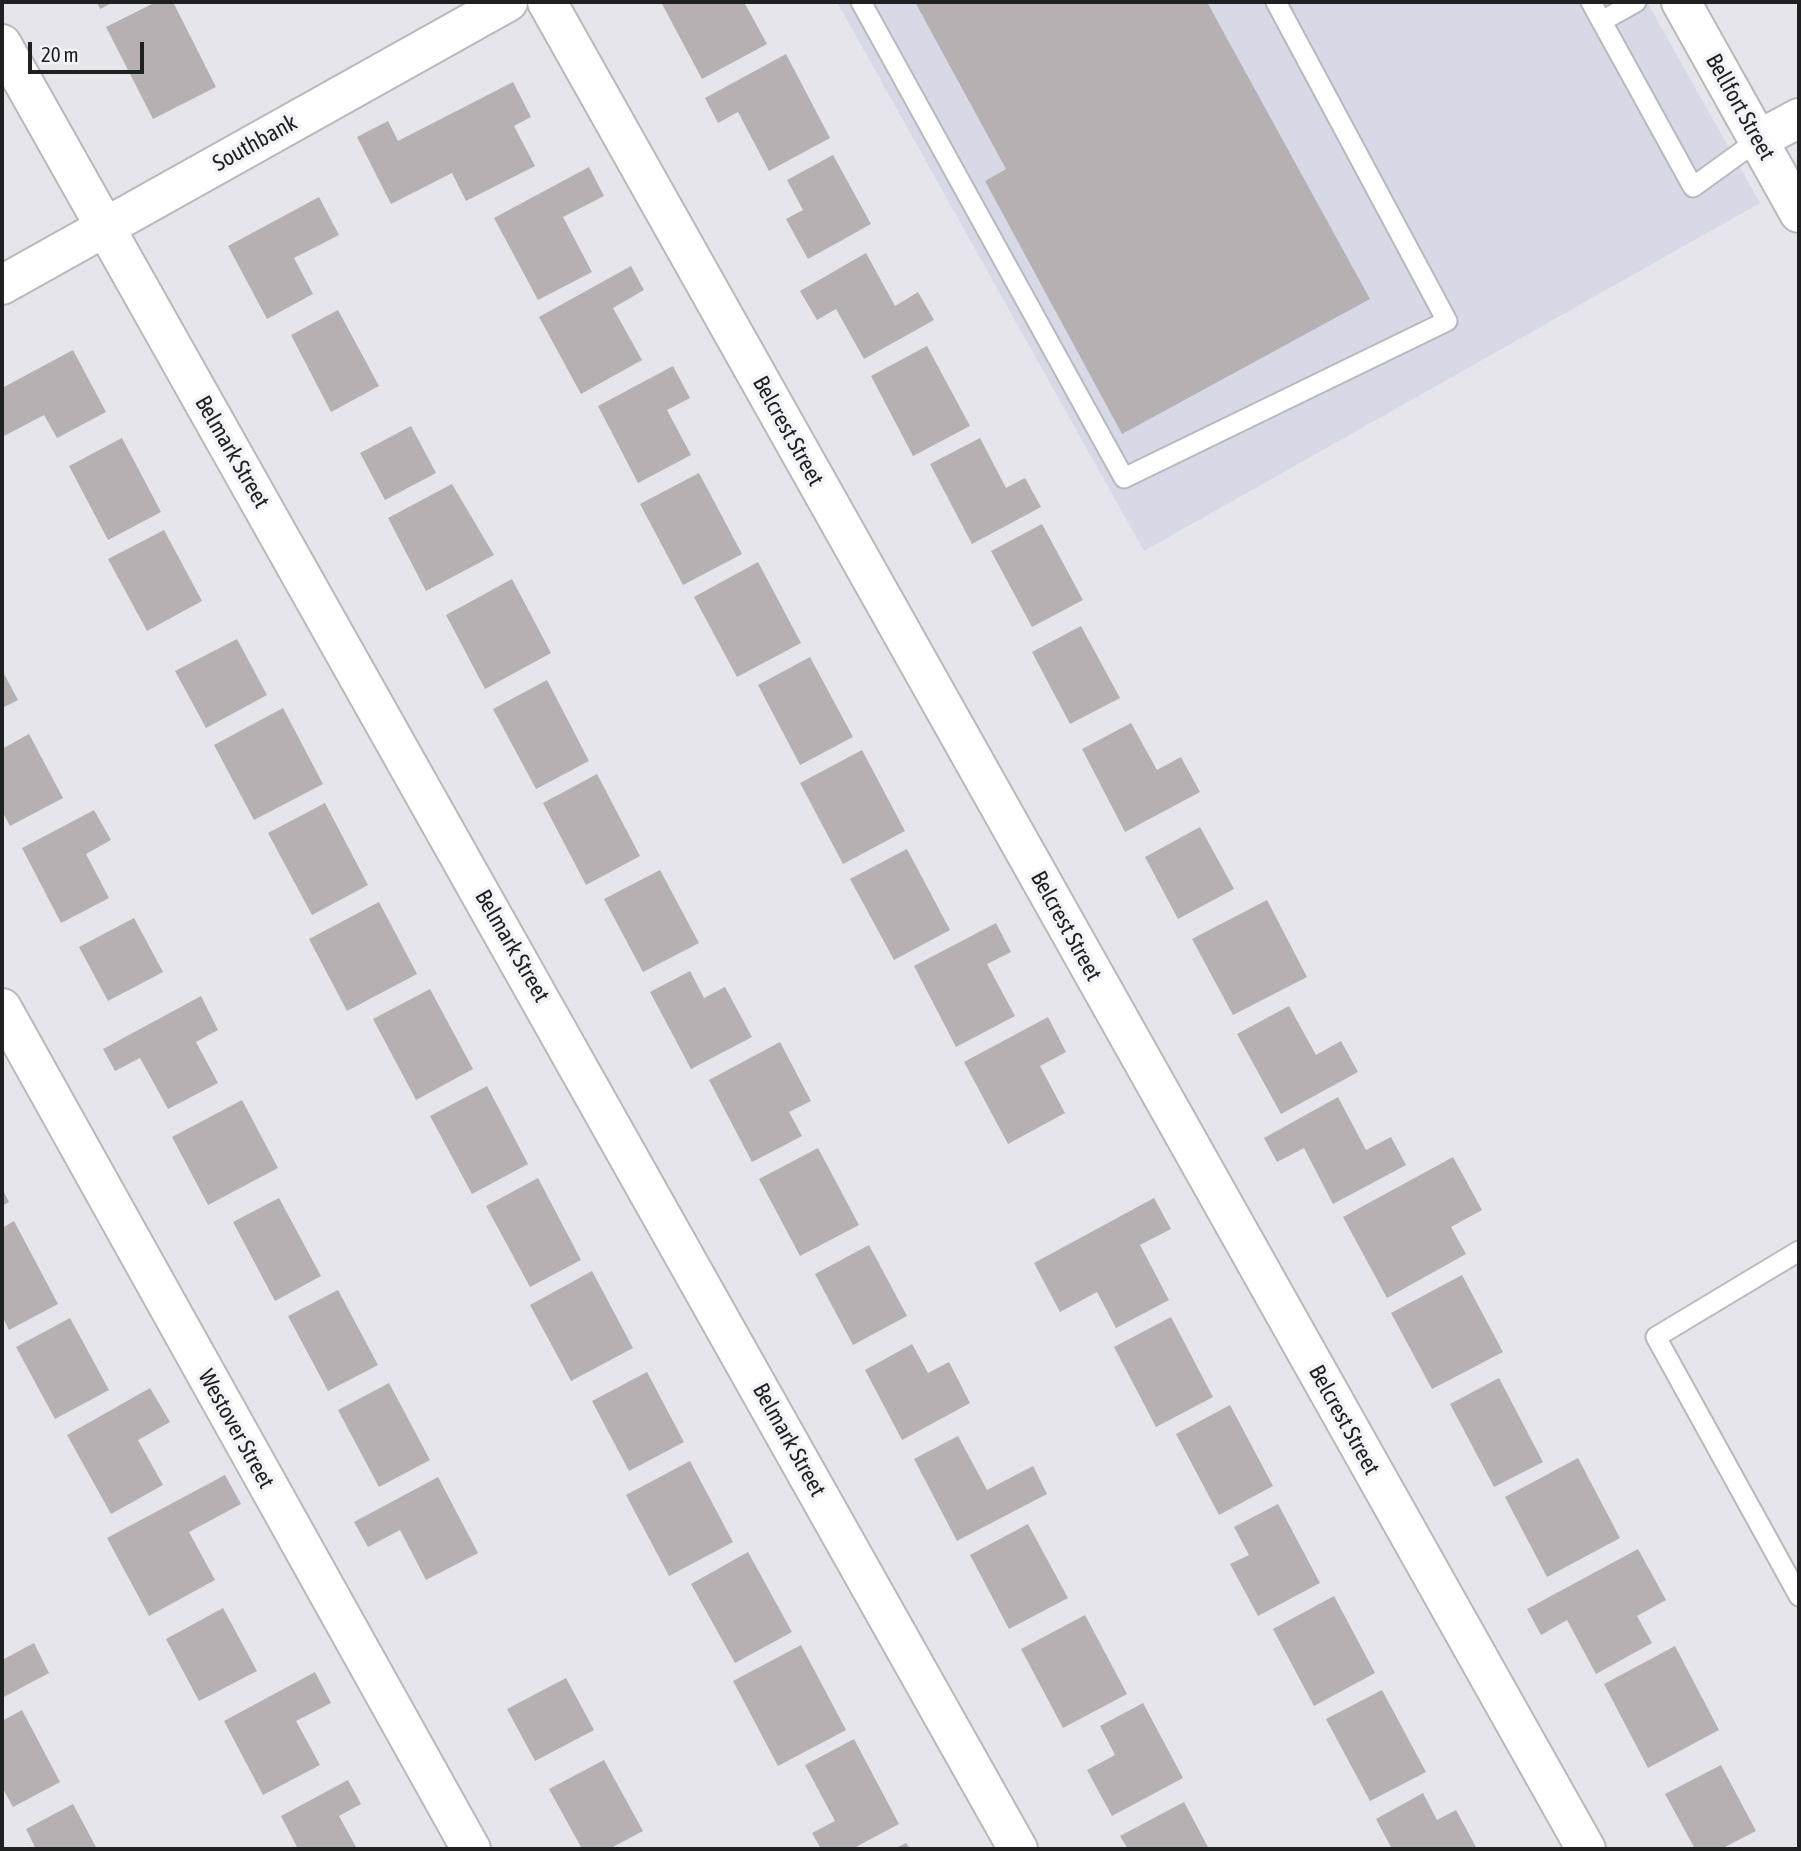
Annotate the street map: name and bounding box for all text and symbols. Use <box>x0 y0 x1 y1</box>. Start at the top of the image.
scale bar <box>32 28 147 72</box>
text: 20 m <box>41 42 79 66</box>
street label: Bellfort Street <box>1699 49 1781 165</box>
street label: Southbank <box>208 109 302 177</box>
street label: Belcrest Street <box>747 371 829 491</box>
street label: Belmark Street <box>189 391 275 513</box>
street label: Belcrest Street <box>1025 866 1107 986</box>
street label: Belmark Street <box>469 885 555 1007</box>
street label: Belcrest Street <box>1303 1360 1385 1480</box>
street label: Westover Street <box>192 1365 280 1493</box>
street label: Belmark Street <box>747 1379 831 1501</box>

